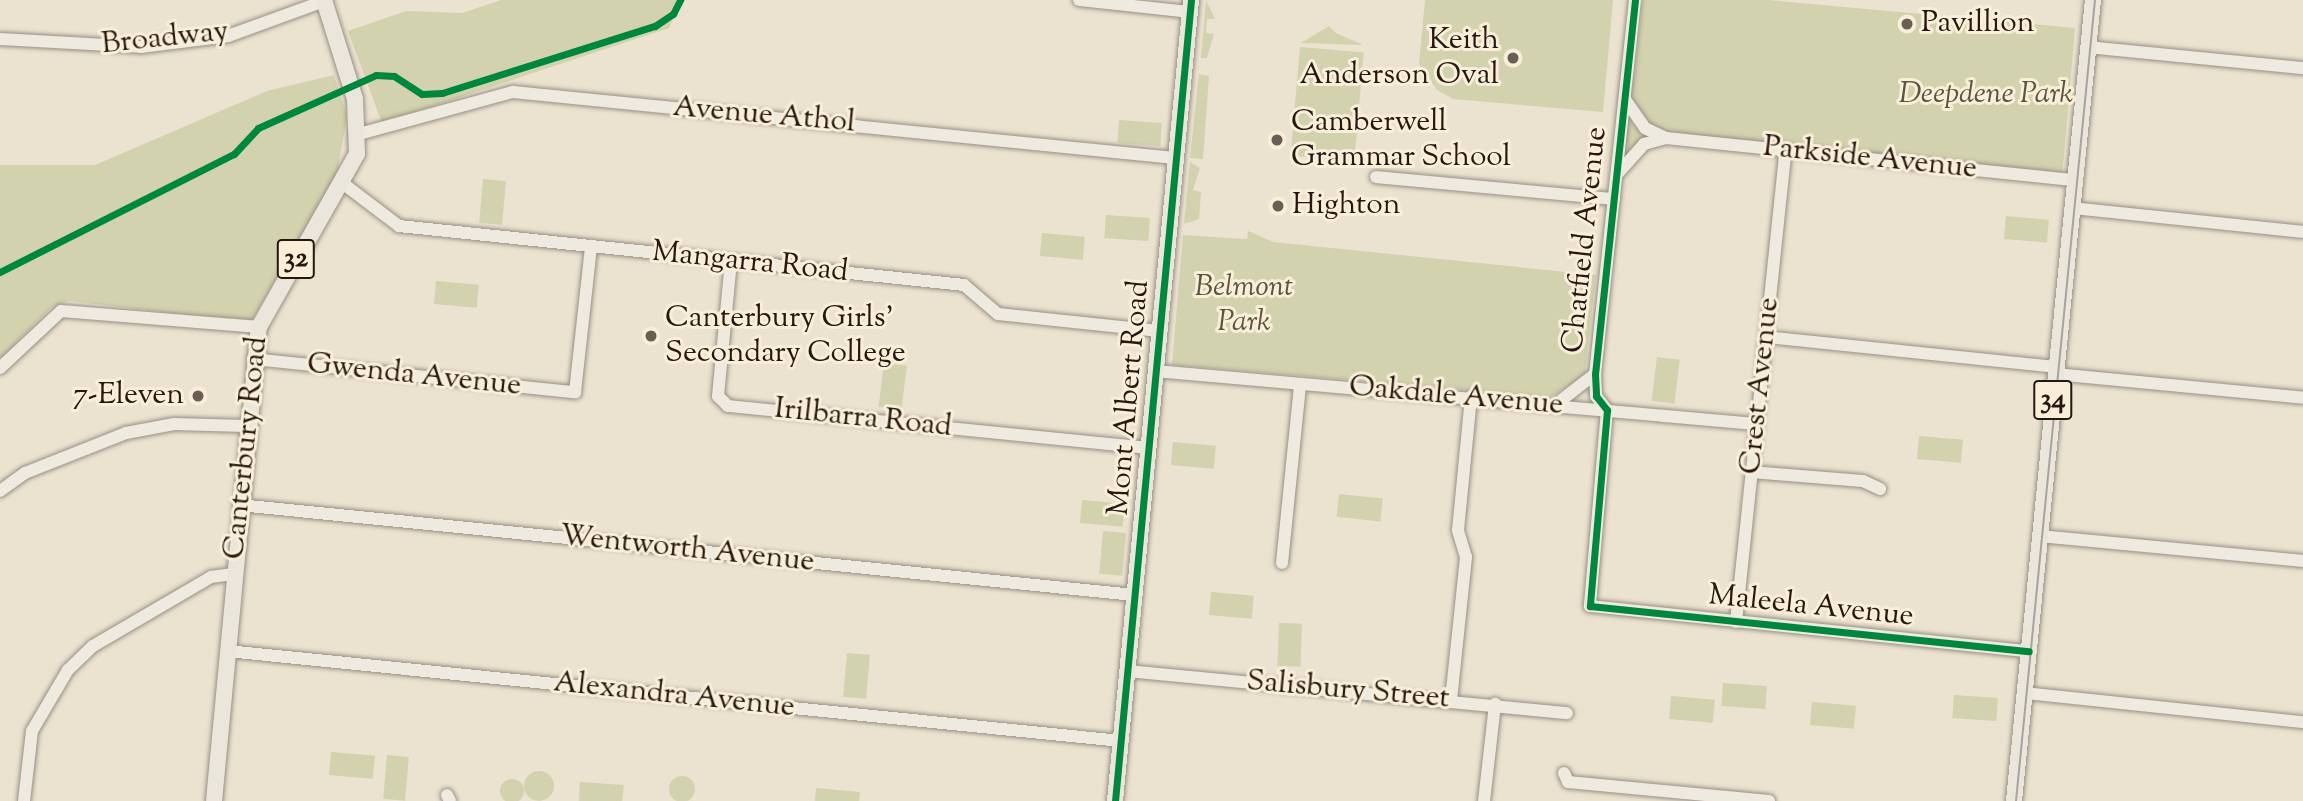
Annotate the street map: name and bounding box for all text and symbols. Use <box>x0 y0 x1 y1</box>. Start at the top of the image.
place label: Pavillion <box>1921 6 2034 42</box>
street label: Broadway <box>100 14 230 64</box>
marker: Pavillion <box>1899 16 1915 32</box>
place label: Keith Anderson Oval <box>1300 23 1499 93</box>
marker: Keith Anderson Oval <box>1505 50 1521 66</box>
park label: Deepdene Park <box>1899 77 2073 113</box>
street label: Avenue Athol <box>671 90 857 142</box>
place label: Camberwell Grammar School <box>1291 105 1511 176</box>
street label: Chatfield Avenue <box>1556 125 1616 355</box>
street label: Parkside Avenue <box>1761 130 1979 188</box>
marker: Camberwell Grammar School <box>1269 132 1285 148</box>
place label: Highton <box>1292 188 1400 224</box>
marker: Highton <box>1270 198 1286 214</box>
road number: 32 <box>277 234 315 284</box>
street label: Mangarra Road <box>650 235 850 291</box>
park label: Belmont Park <box>1195 270 1293 340</box>
street label: Mont Albert Road <box>1102 279 1158 517</box>
street label: Crest Avenue <box>1734 296 1788 476</box>
place label: Canterbury Girls' Secondary College <box>665 301 906 372</box>
marker: Canterbury Girls' Secondary College <box>643 328 659 344</box>
street label: Canterbury Road <box>217 335 277 561</box>
street label: Gwenda Avenue <box>305 347 523 405</box>
street label: Oakdale Avenue <box>1348 370 1564 424</box>
road number: 34 <box>2032 376 2074 424</box>
place label: 7-Eleven <box>73 378 184 414</box>
marker: 7-Eleven <box>190 388 206 404</box>
street label: Irilbarra Road <box>773 392 953 446</box>
street label: Wentworth Avenue <box>558 519 816 581</box>
street label: Maleela Avenue <box>1707 578 1915 636</box>
street label: Salisbury Street <box>1245 664 1451 718</box>
street label: Alexandra Avenue <box>552 665 796 727</box>

